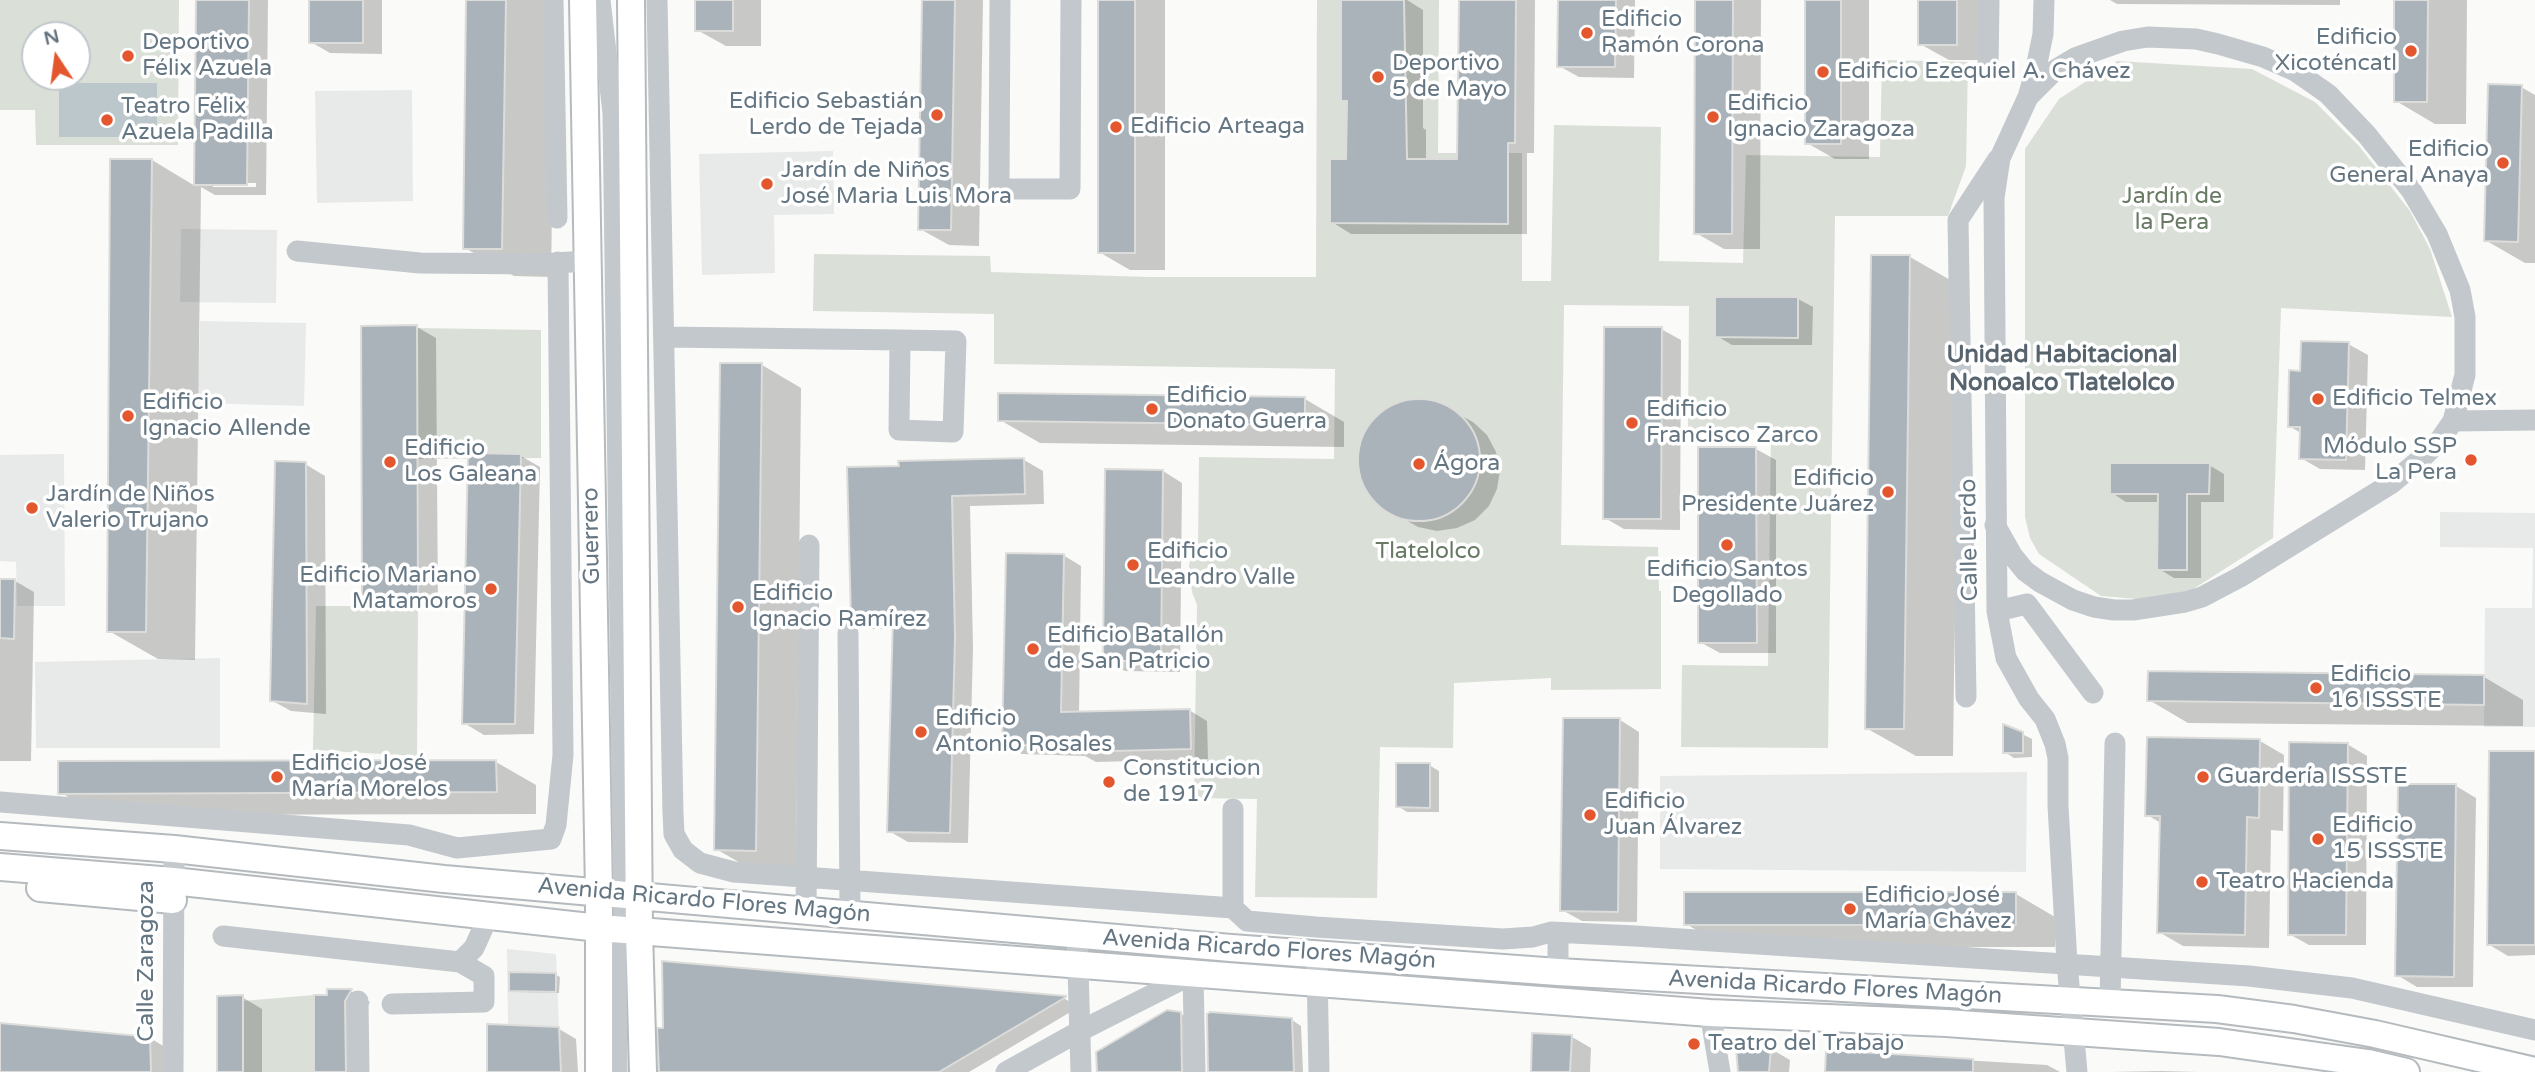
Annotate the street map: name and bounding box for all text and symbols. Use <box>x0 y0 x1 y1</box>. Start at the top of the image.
place label: Edificio Ramón Corona <box>1601 6 1764 60</box>
north arrow <box>21 21 91 91</box>
place label: Edificio Xicoténcatl <box>2275 24 2397 78</box>
text: N <box>42 25 62 50</box>
marker: Edificio Ramón Corona <box>1579 25 1595 41</box>
place label: Deportivo Félix Azuela <box>142 29 272 83</box>
marker: Edificio Xicoténcatl <box>2403 43 2419 59</box>
marker: Deportivo Félix Azuela <box>120 48 136 64</box>
place label: Deportivo 5 de Mayo <box>1392 50 1507 104</box>
place label: Edificio Ezequiel A. Chávez <box>1837 58 2131 86</box>
marker: Edificio Ezequiel A. Chávez <box>1815 64 1831 80</box>
marker: Deportivo 5 de Mayo <box>1370 69 1386 85</box>
place label: Edificio Sebastián Lerdo de Tejada <box>729 88 923 142</box>
place label: Edificio Ignacio Zaragoza <box>1727 90 1915 144</box>
place label: Teatro Félix Azuela Padilla <box>121 93 274 147</box>
marker: Edificio Sebastián Lerdo de Tejada <box>929 107 945 123</box>
marker: Edificio Ignacio Zaragoza <box>1705 109 1721 125</box>
marker: Teatro Félix Azuela Padilla <box>99 112 115 128</box>
place label: Edificio Arteaga <box>1130 113 1305 141</box>
marker: Edificio Arteaga <box>1108 119 1124 135</box>
place label: Edificio General Anaya <box>2329 136 2489 190</box>
marker: Edificio General Anaya <box>2495 155 2511 171</box>
place label: Jardín de Niños José Maria Luis Mora <box>781 157 1012 211</box>
marker: Jardín de Niños José Maria Luis Mora <box>759 176 775 192</box>
park label: Jardín de la Pera <box>2122 183 2222 237</box>
district label: Unidad Habitacional Nonoalco Tlatelolco <box>1946 342 2178 398</box>
place label: Edificio Donato Guerra <box>1166 382 1327 436</box>
place label: Edificio Telmex <box>2332 385 2497 413</box>
place label: Edificio Ignacio Allende <box>142 389 311 443</box>
marker: Edificio Telmex <box>2310 391 2326 407</box>
place label: Edificio Francisco Zarco <box>1646 396 1818 450</box>
marker: Edificio Donato Guerra <box>1144 401 1160 417</box>
marker: Edificio Ignacio Allende <box>120 408 136 424</box>
marker: Edificio Francisco Zarco <box>1624 415 1640 431</box>
place label: Módulo SSP La Pera <box>2323 433 2457 487</box>
place label: Edificio Los Galeana <box>404 435 537 489</box>
place label: Ágora <box>1433 450 1500 478</box>
marker: Módulo SSP La Pera <box>2463 452 2479 468</box>
marker: Edificio Los Galeana <box>382 454 398 470</box>
marker: Ágora <box>1411 456 1427 472</box>
place label: Edificio Presidente Juárez <box>1681 465 1874 519</box>
street label: Calle Lerdo <box>1955 478 1985 602</box>
place label: Jardín de Niños Valerio Trujano <box>46 481 215 535</box>
marker: Edificio Presidente Juárez <box>1880 484 1896 500</box>
street label: Guerrero <box>577 487 607 585</box>
marker: Jardín de Niños Valerio Trujano <box>24 500 40 516</box>
marker: Edificio Santos Degollado <box>1719 537 1735 553</box>
place label: Edificio Leandro Valle <box>1147 538 1295 592</box>
park label: Tlatelolco <box>1375 538 1481 566</box>
place label: Edificio Santos Degollado <box>1646 556 1808 610</box>
marker: Edificio Leandro Valle <box>1125 557 1141 573</box>
place label: Edificio Mariano Matamoros <box>299 562 477 616</box>
place label: Edificio Ignacio Ramírez <box>752 580 927 634</box>
marker: Edificio Mariano Matamoros <box>483 581 499 597</box>
marker: Edificio Ignacio Ramírez <box>730 599 746 615</box>
place label: Edificio Batallón de San Patricio <box>1047 622 1224 676</box>
marker: Edificio Batallón de San Patricio <box>1025 641 1041 657</box>
place label: Edificio 16 ISSSTE <box>2330 661 2442 715</box>
marker: Edificio 16 ISSSTE <box>2308 680 2324 696</box>
place label: Edificio Antonio Rosales <box>935 705 1112 759</box>
marker: Edificio Antonio Rosales <box>913 724 929 740</box>
place label: Edificio José María Morelos <box>291 750 448 804</box>
place label: Constitucion de 1917 <box>1123 755 1261 809</box>
place label: Guardería ISSSTE <box>2217 763 2408 791</box>
marker: Edificio José María Morelos <box>269 769 285 785</box>
marker: Guardería ISSSTE <box>2195 769 2211 785</box>
marker: Constitucion de 1917 <box>1101 774 1117 790</box>
place label: Edificio Juan Álvarez <box>1604 788 1742 842</box>
marker: Edificio Juan Álvarez <box>1582 807 1598 823</box>
place label: Edificio 15 ISSSTE <box>2332 812 2444 866</box>
marker: Edificio 15 ISSSTE <box>2310 831 2326 847</box>
place label: Teatro Hacienda <box>2216 868 2394 896</box>
street label: Avenida Ricardo Flores Magón <box>536 873 872 929</box>
marker: Teatro Hacienda <box>2194 874 2210 890</box>
street label: Calle Zaragoza <box>133 880 161 1042</box>
place label: Edificio José María Chávez <box>1864 882 2012 936</box>
marker: Edificio José María Chávez <box>1842 901 1858 917</box>
street label: Avenida Ricardo Flores Magón <box>1101 925 1437 975</box>
street label: Avenida Ricardo Flores Magón <box>1667 965 2003 1011</box>
place label: Teatro del Trabajo <box>1708 1030 1904 1058</box>
marker: Teatro del Trabajo <box>1686 1036 1702 1052</box>

